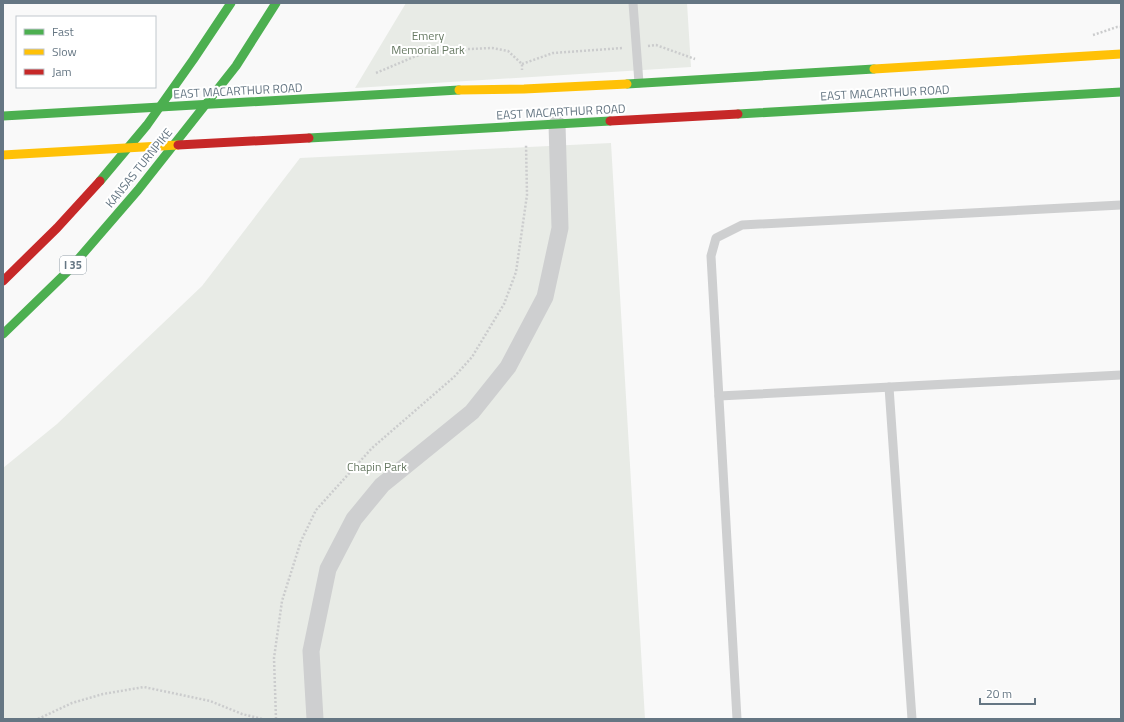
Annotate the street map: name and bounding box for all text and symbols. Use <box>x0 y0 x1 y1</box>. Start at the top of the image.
legend <box>16 16 156 88</box>
text: Fast <box>52 22 75 41</box>
park label: Emery Memorial Park <box>391 26 465 59</box>
text: Slow <box>52 42 77 61</box>
text: Jam <box>52 62 72 81</box>
street label: EAST MACARTHUR ROAD <box>173 78 303 103</box>
street label: EAST MACARTHUR ROAD <box>820 80 950 105</box>
street label: EAST MACARTHUR ROAD <box>496 99 626 124</box>
street label: KANSAS TURNPIKE <box>100 123 177 212</box>
road number: I 35 <box>60 256 86 274</box>
park label: Chapin Park <box>347 457 407 476</box>
scale bar <box>980 680 1035 706</box>
text: 20 m <box>986 684 1012 703</box>

